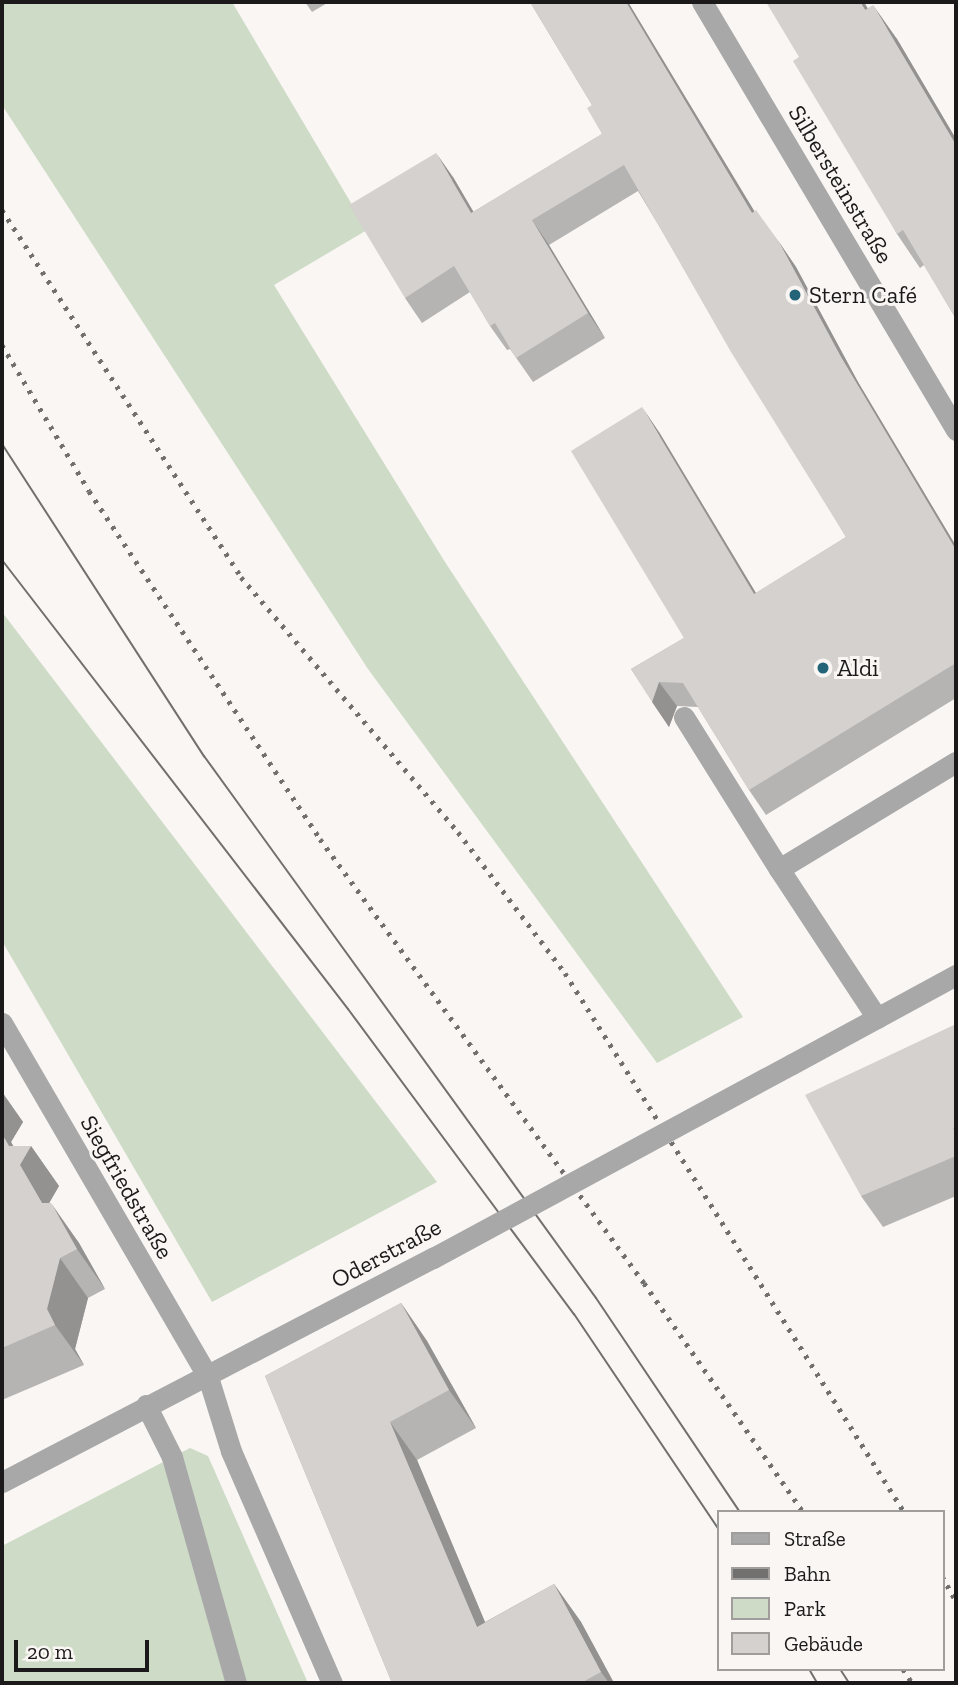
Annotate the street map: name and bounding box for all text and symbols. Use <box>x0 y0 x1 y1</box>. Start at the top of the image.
street label: Silbersteinstraße <box>782 100 900 268</box>
place label: Stern Café <box>809 281 917 309</box>
marker: Stern Café <box>787 287 803 303</box>
place label: Aldi <box>837 654 879 682</box>
marker: Aldi <box>815 660 831 676</box>
street label: Siegfriedstraße <box>74 1110 180 1264</box>
street label: Oderstraße <box>326 1212 446 1294</box>
legend <box>716 1510 944 1671</box>
text: Straße <box>784 1526 846 1551</box>
text: Bahn <box>784 1561 831 1586</box>
text: Park <box>784 1596 826 1621</box>
scale bar <box>18 1626 152 1670</box>
text: Gebäude <box>784 1631 863 1656</box>
text: 20 m <box>27 1639 73 1664</box>

